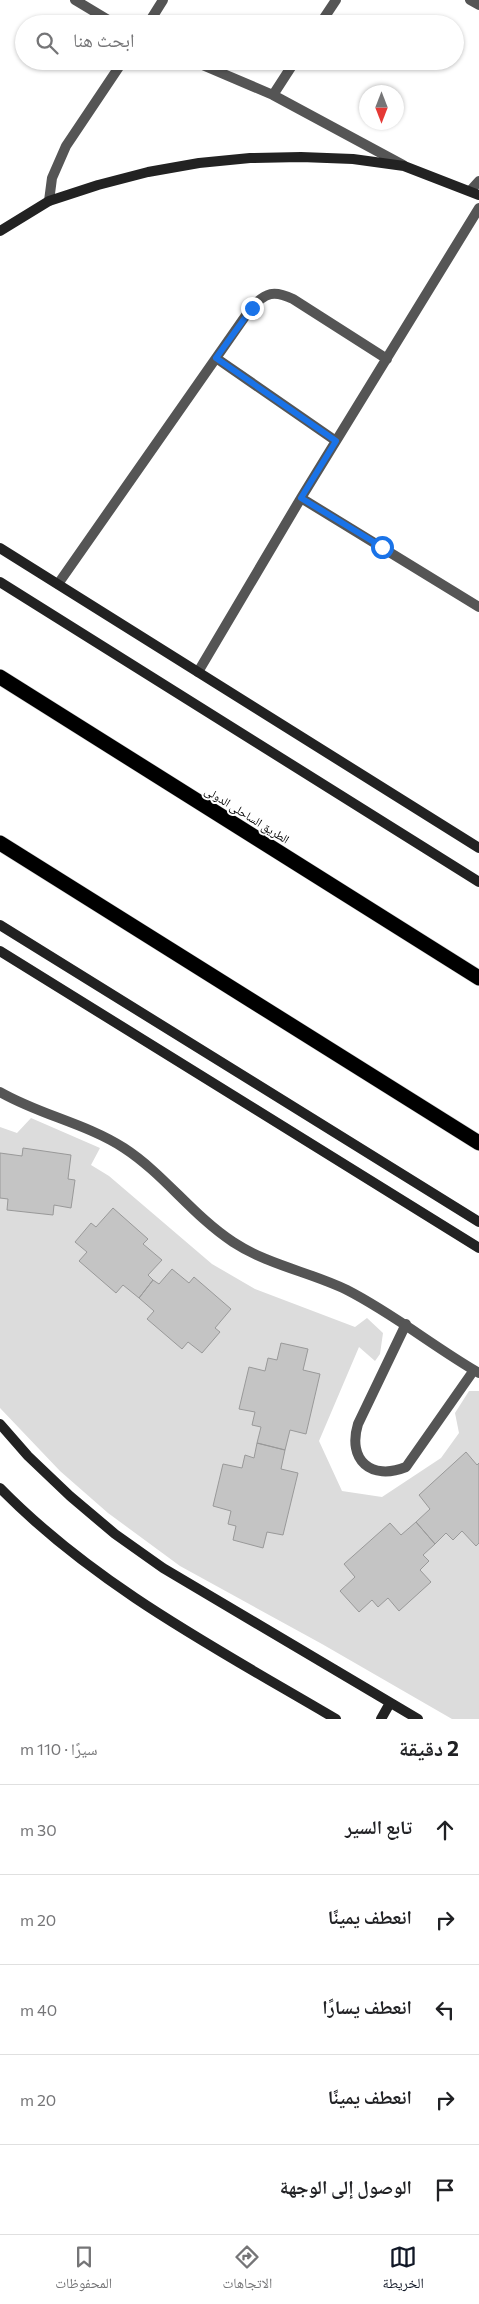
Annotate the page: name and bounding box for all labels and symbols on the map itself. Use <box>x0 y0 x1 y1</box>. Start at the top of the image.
north arrow <box>359 85 404 130</box>
route end <box>241 297 264 320</box>
route start <box>371 536 394 559</box>
street label: الطريق الساحلى الدولى <box>202 783 292 847</box>

